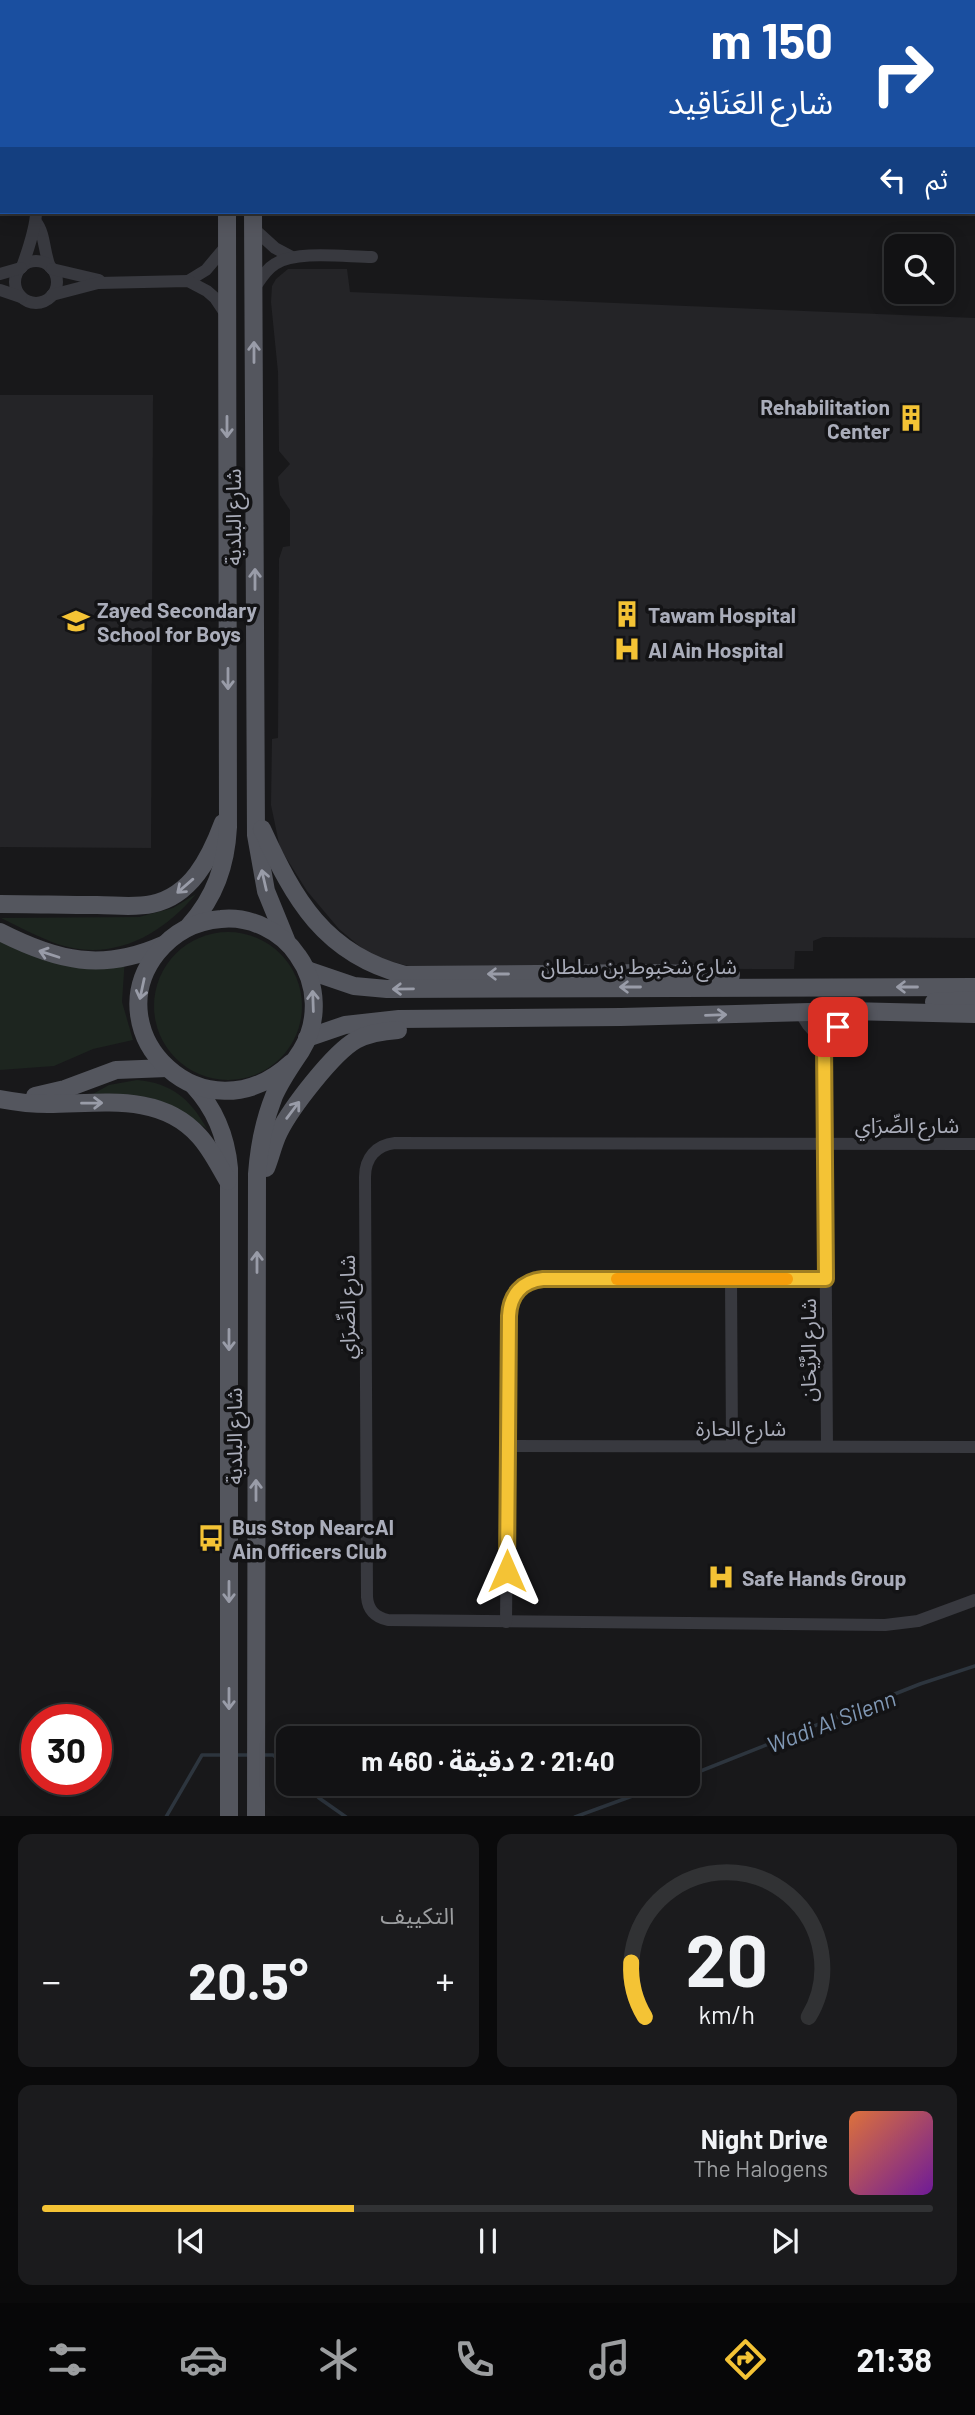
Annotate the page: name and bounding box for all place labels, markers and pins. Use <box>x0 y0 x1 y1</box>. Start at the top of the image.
place label: Rehabilitation Center <box>760 394 890 443</box>
building icon: Rehabilitation Center <box>896 403 926 433</box>
place label: Zayed Secondary School for Boys <box>97 597 257 646</box>
building icon: Tawam Hospital <box>612 599 642 629</box>
place label: Tawam Hospital <box>648 602 796 627</box>
school or university icon: Zayed Secondary School for Boys <box>61 606 91 636</box>
hospital icon: Al Ain Hospital <box>612 634 642 664</box>
place label: Al Ain Hospital <box>648 637 783 662</box>
pin <box>808 997 868 1057</box>
place label: Bus Stop NearcAl Ain Officers Club <box>232 1514 394 1563</box>
bus stop icon: Bus Stop NearcAl Ain Officers Club <box>196 1523 226 1553</box>
hospital icon: Safe Hands Group <box>706 1562 736 1592</box>
place label: Safe Hands Group <box>742 1565 906 1590</box>

